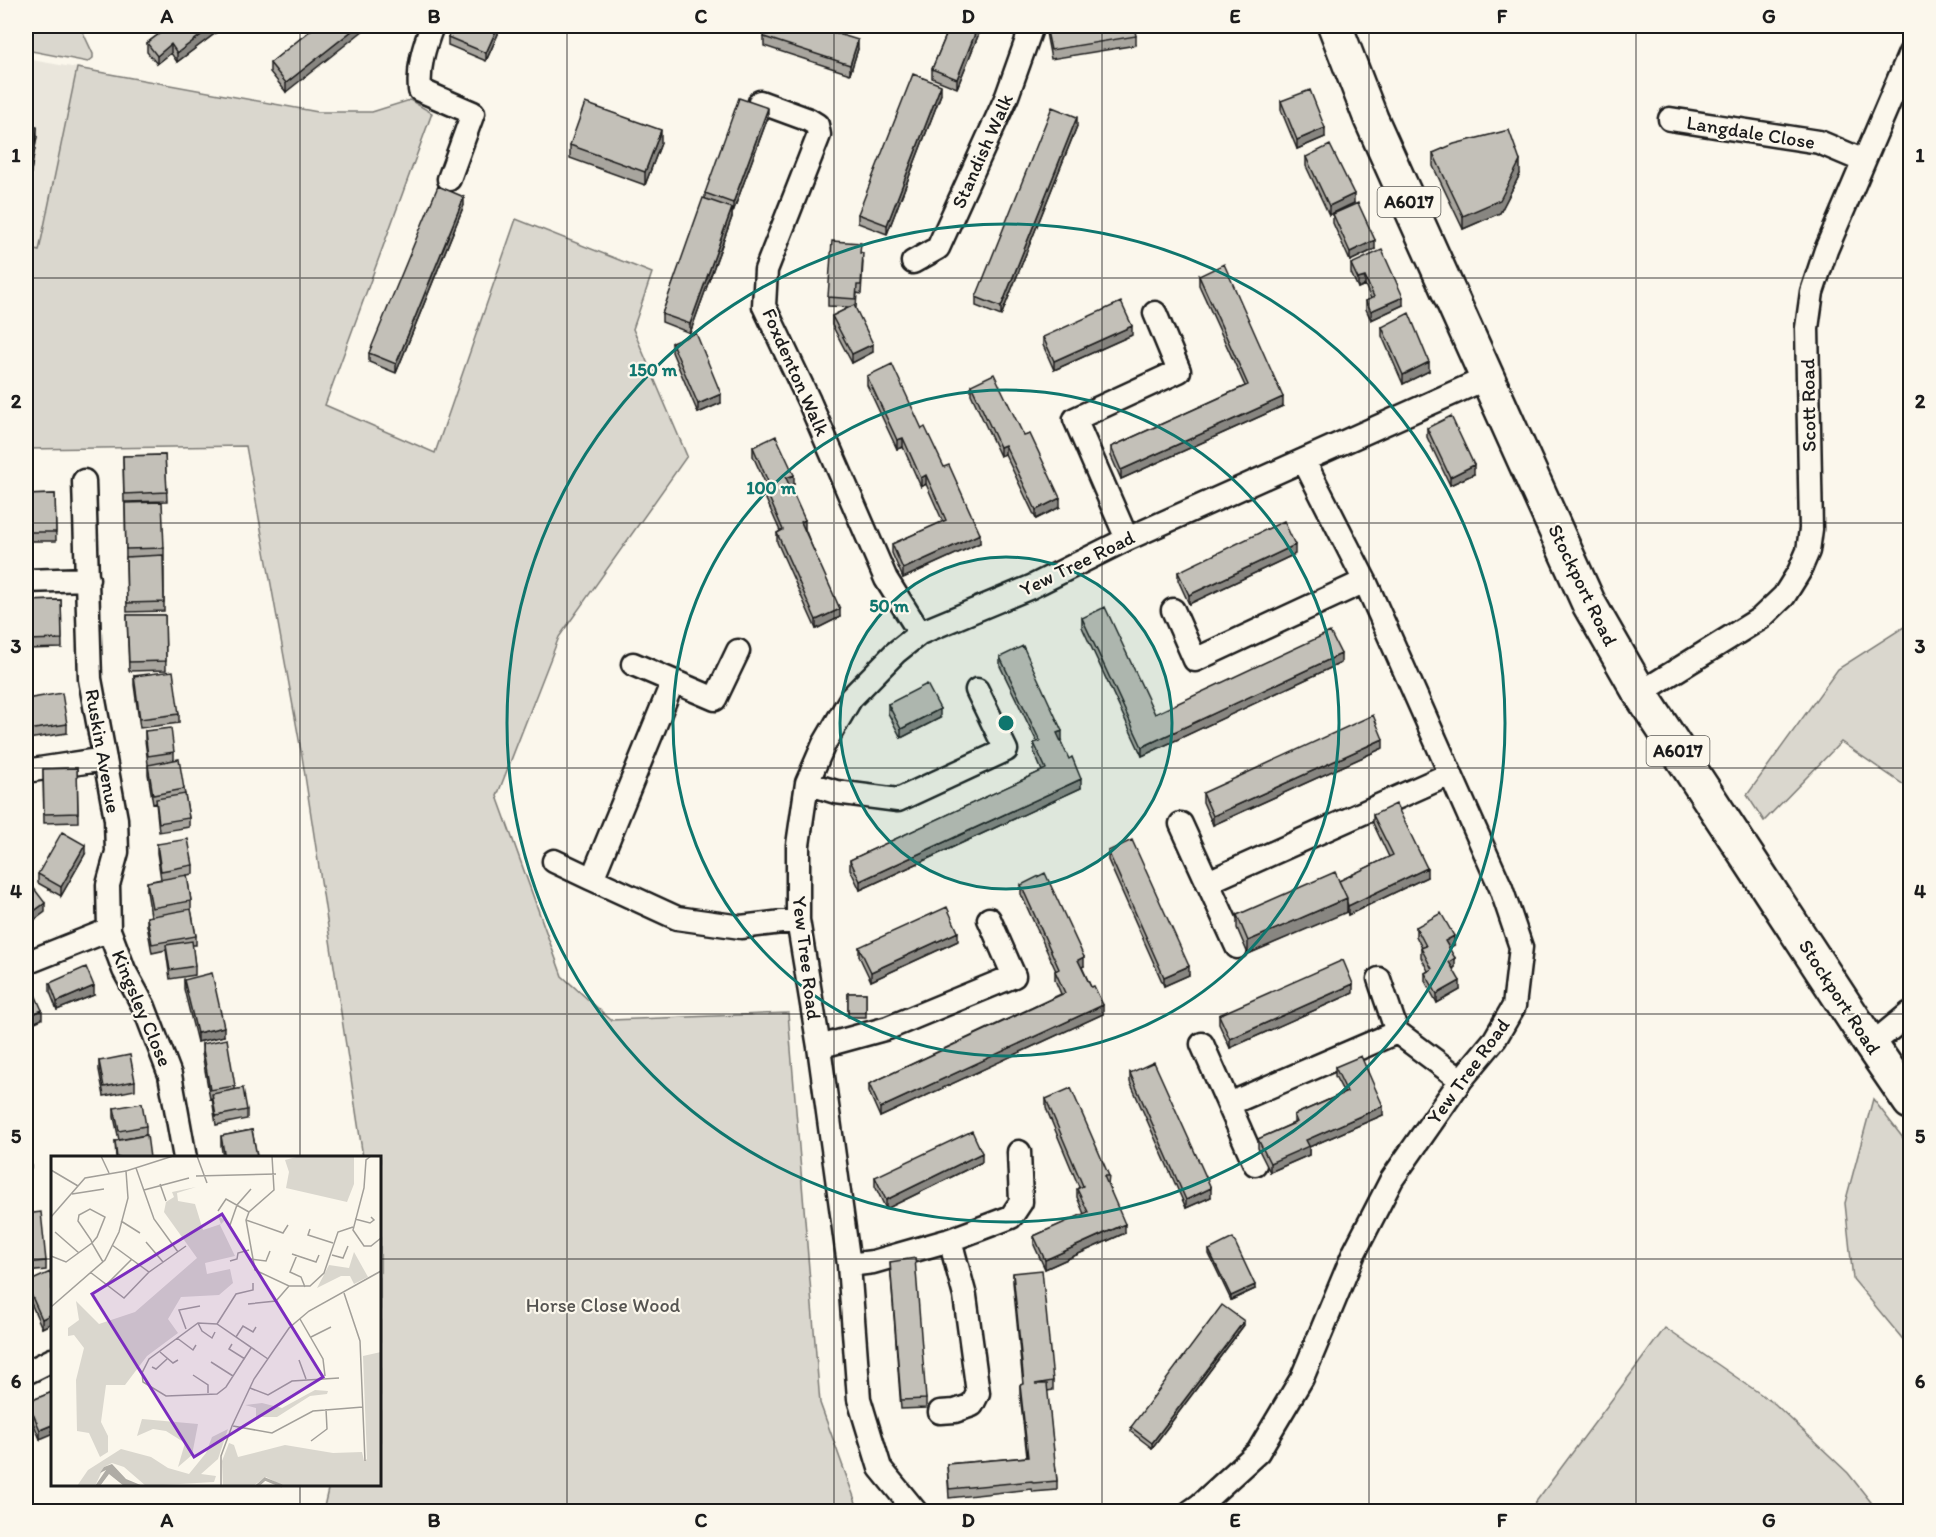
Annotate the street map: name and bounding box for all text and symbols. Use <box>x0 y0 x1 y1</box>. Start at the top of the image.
text: A <box>160 4 174 28</box>
text: B <box>428 4 441 28</box>
text: C <box>695 4 708 28</box>
text: D <box>961 4 975 28</box>
text: E <box>1229 4 1241 28</box>
text: F <box>1497 4 1508 28</box>
text: G <box>1762 4 1776 28</box>
street label: Standish Walk <box>946 89 1018 212</box>
street label: Langdale Close <box>1685 110 1817 154</box>
text: 1 <box>11 143 21 167</box>
text: 1 <box>1915 143 1925 167</box>
road number: A6017 <box>1378 187 1440 217</box>
street label: Foxdenton Walk <box>757 305 835 440</box>
street label: Scott Road <box>1795 358 1821 452</box>
text: 150 m <box>629 359 678 381</box>
text: 2 <box>11 389 22 413</box>
text: 2 <box>1915 389 1926 413</box>
text: 100 m <box>746 477 797 499</box>
street label: Stockport Road <box>1543 520 1623 650</box>
street label: Yew Tree Road <box>1016 525 1138 601</box>
text: 50 m <box>869 595 910 617</box>
text: 3 <box>11 634 22 658</box>
text: 3 <box>1915 634 1926 658</box>
street label: Ruskin Avenue <box>80 687 126 815</box>
centre of rings <box>996 713 1016 733</box>
road number: A6017 <box>1646 736 1710 766</box>
text: 4 <box>10 879 22 903</box>
text: 4 <box>1914 879 1926 903</box>
street label: Yew Tree Road <box>787 895 827 1021</box>
street label: Stockport Road <box>1794 935 1886 1059</box>
street label: Kingsley Close <box>107 946 177 1070</box>
street label: Yew Tree Road <box>1422 1013 1514 1129</box>
text: 5 <box>11 1124 22 1148</box>
text: 5 <box>1915 1124 1926 1148</box>
inset map <box>51 1156 381 1486</box>
park label: Horse Close Wood <box>526 1293 681 1317</box>
text: 6 <box>11 1369 22 1393</box>
text: 6 <box>1915 1369 1926 1393</box>
text: A <box>160 1508 174 1532</box>
text: B <box>428 1508 441 1532</box>
text: C <box>695 1508 708 1532</box>
text: D <box>961 1508 975 1532</box>
text: E <box>1229 1508 1241 1532</box>
text: F <box>1497 1508 1508 1532</box>
text: G <box>1762 1508 1776 1532</box>

